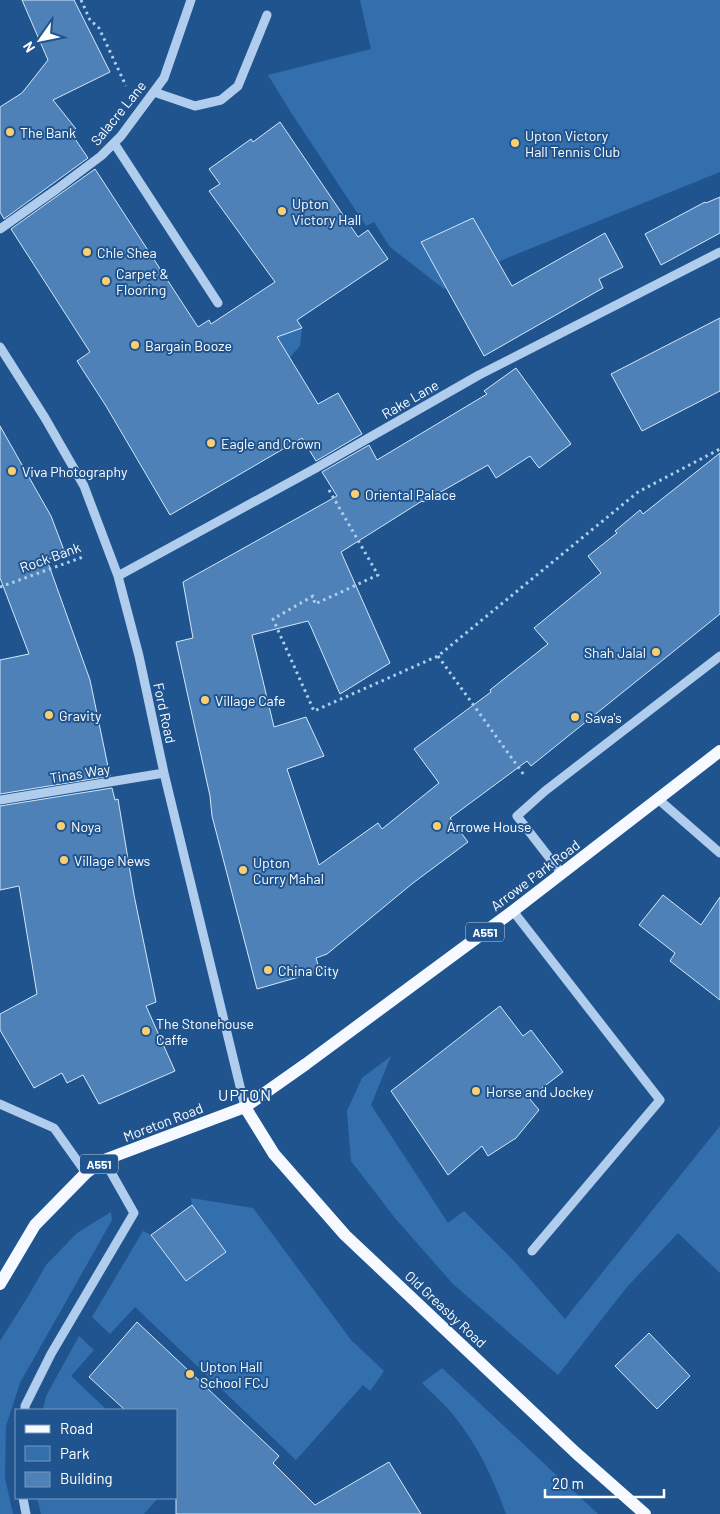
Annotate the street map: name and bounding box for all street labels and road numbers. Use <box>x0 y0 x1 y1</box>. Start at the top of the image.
street label: Salacre Lane <box>87 77 149 149</box>
street label: Rake Lane <box>379 376 441 422</box>
street label: Rock Bank <box>17 538 83 576</box>
street label: Ford Road <box>150 681 180 745</box>
street label: Tinas Way <box>49 760 112 786</box>
street label: Arrowe Park Road <box>487 836 583 914</box>
road number: A551 <box>466 922 504 942</box>
street label: Moreton Road <box>121 1099 205 1145</box>
road number: A551 <box>80 1154 118 1174</box>
street label: Old Greasby Road <box>402 1267 490 1351</box>

